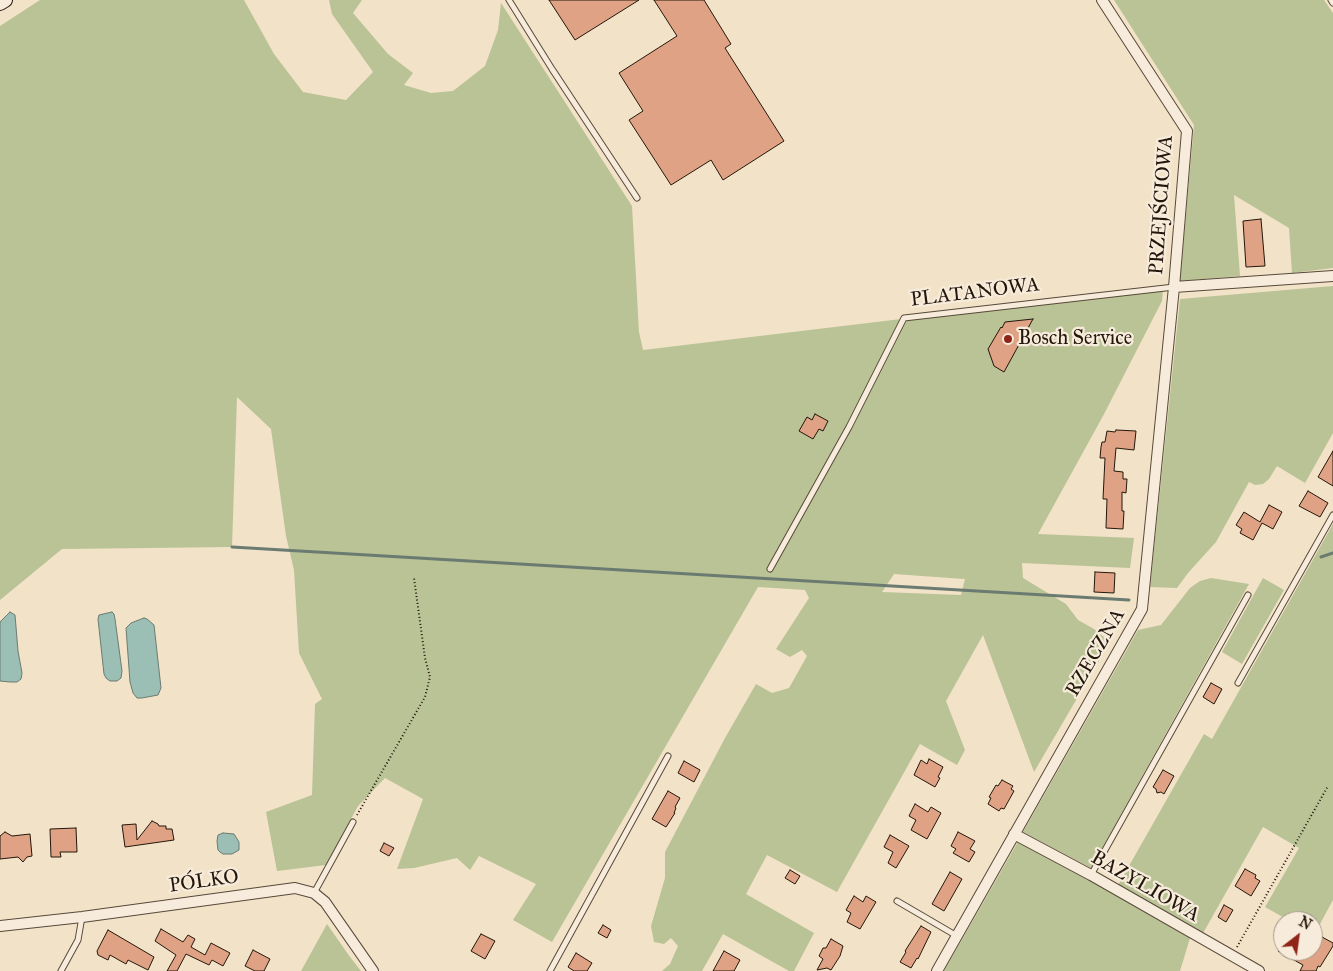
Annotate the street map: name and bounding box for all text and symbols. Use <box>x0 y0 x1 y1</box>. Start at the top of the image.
street label: PRZEJŚCIOWA <box>1145 134 1179 276</box>
street label: PLATANOWA <box>909 273 1041 313</box>
place label: Bosch Service <box>1018 327 1132 351</box>
marker: Bosch Service <box>1002 333 1014 345</box>
street label: RZECZNA <box>1061 605 1131 701</box>
street label: BAZYLIOWA <box>1086 846 1204 928</box>
street label: PÓLKO <box>168 865 240 899</box>
north arrow <box>1273 911 1323 961</box>
text: N <box>1296 913 1315 934</box>

